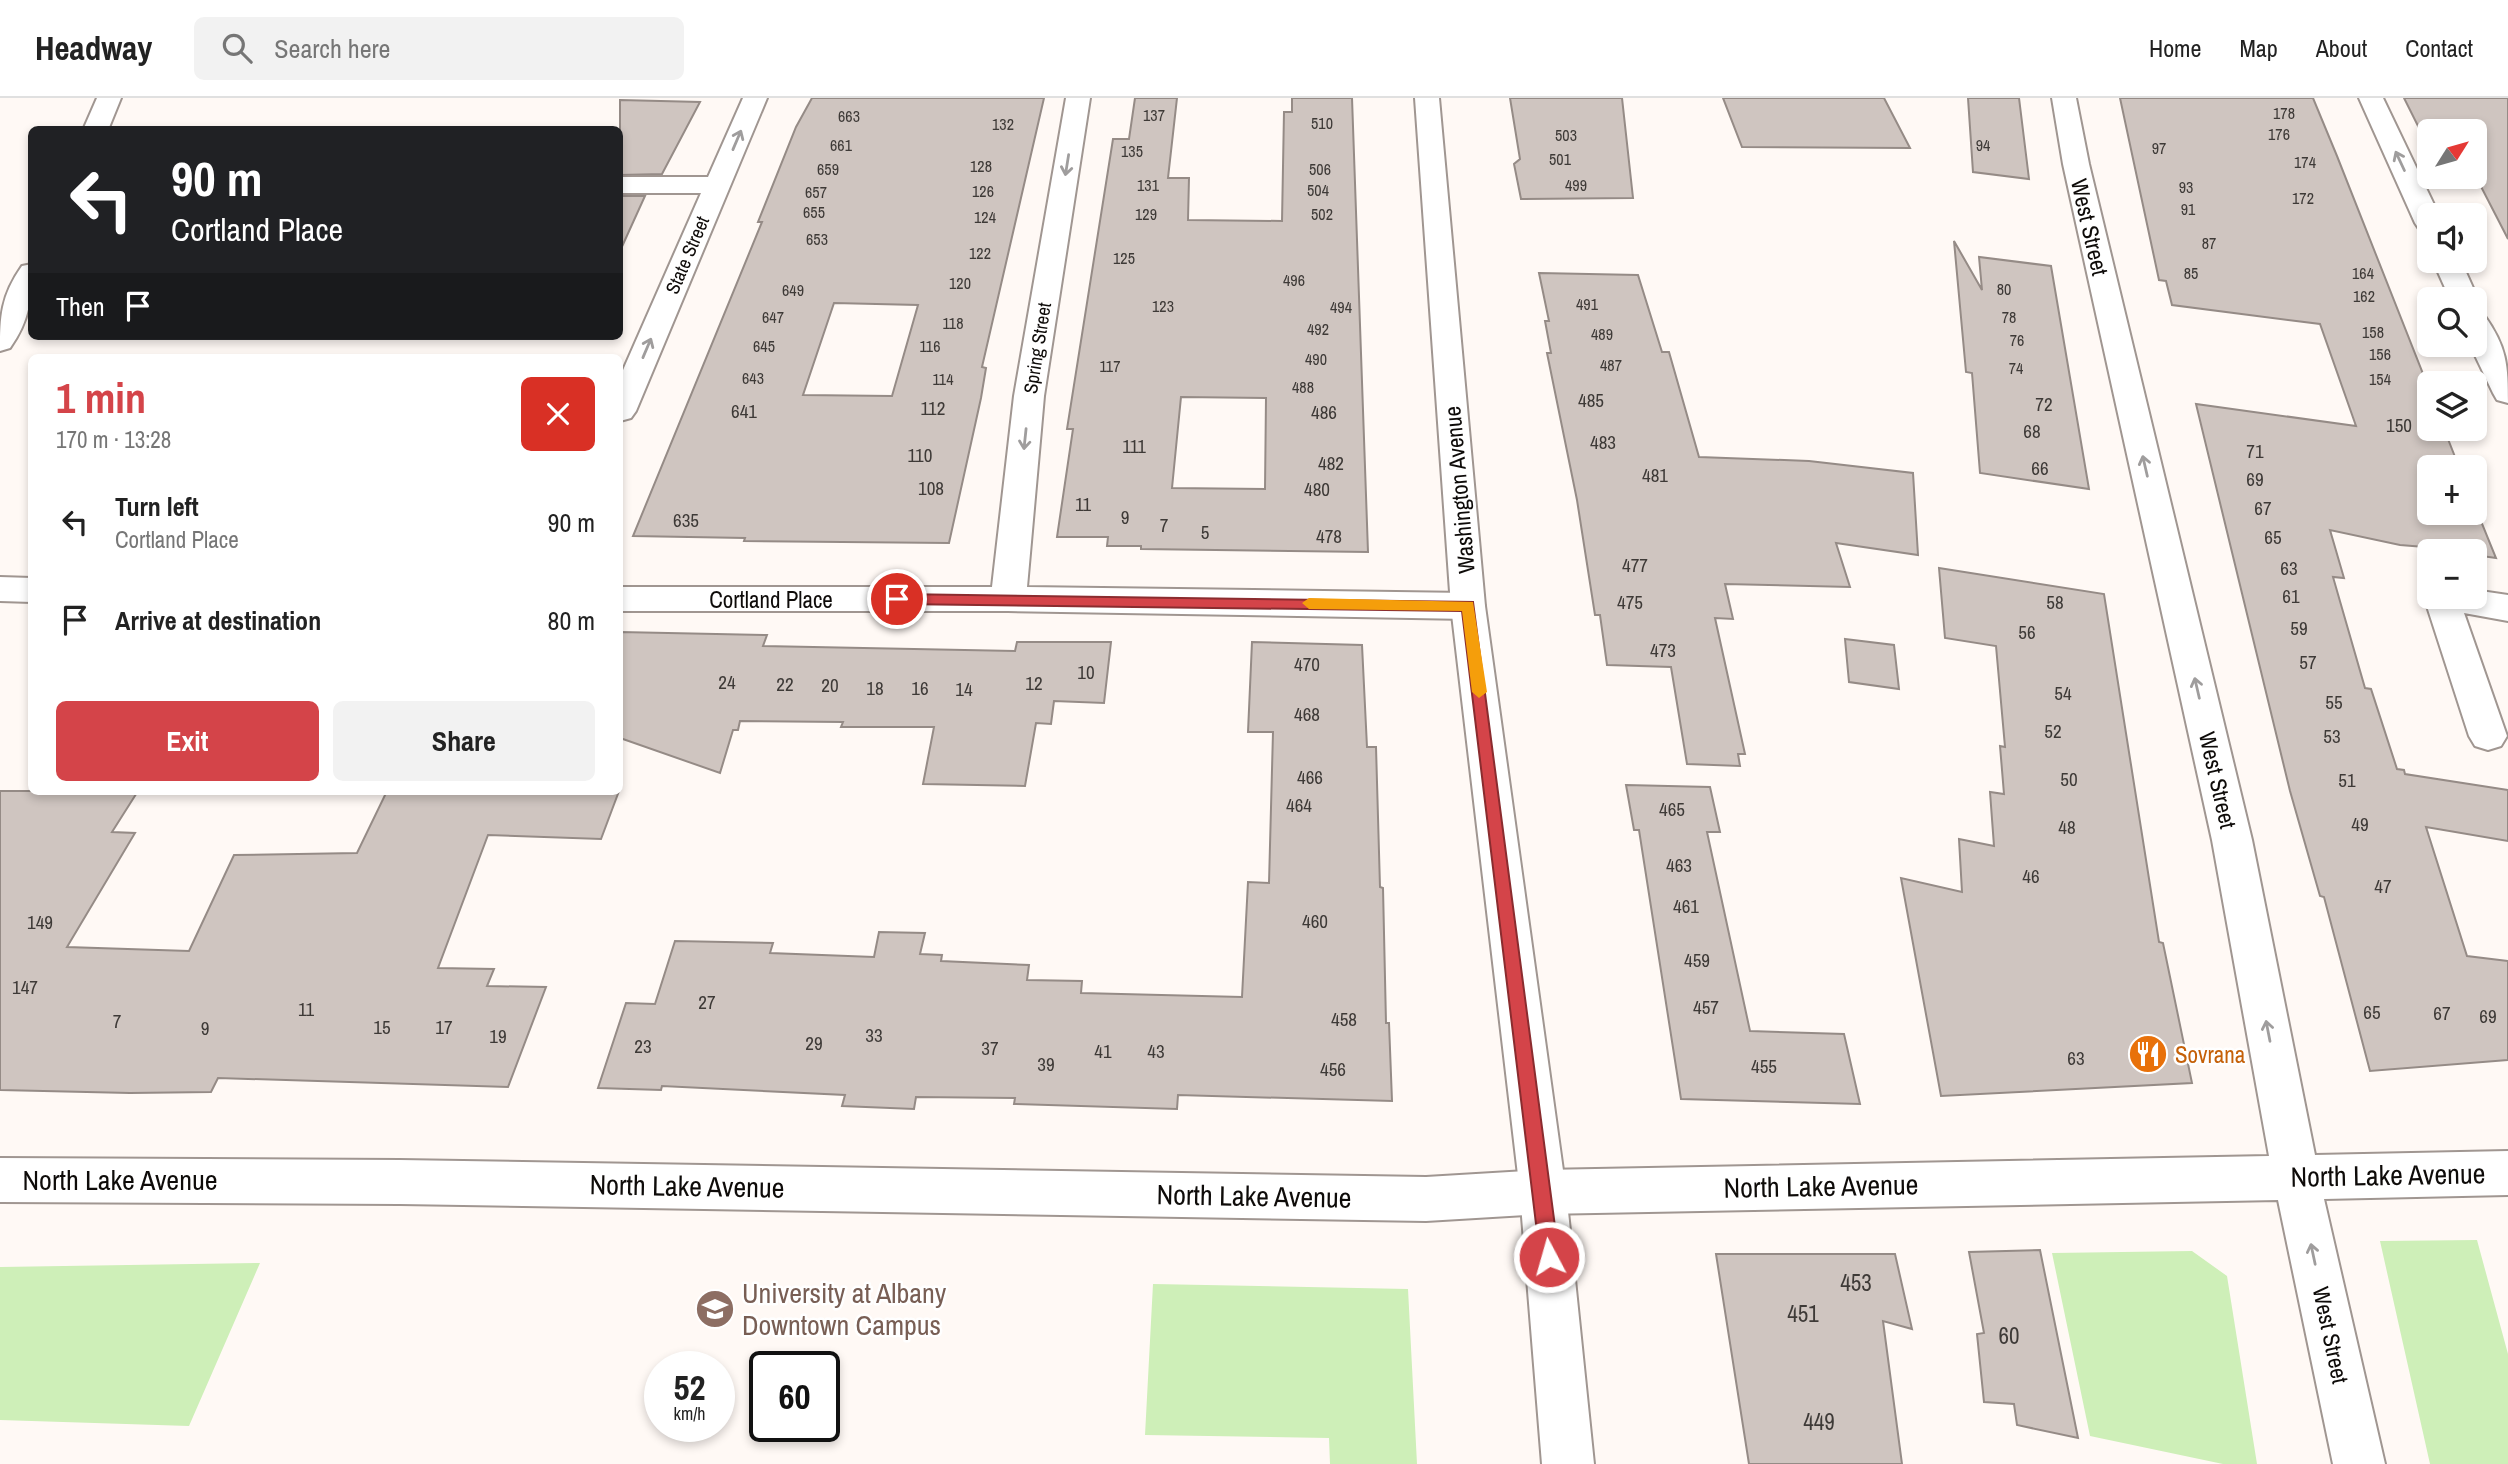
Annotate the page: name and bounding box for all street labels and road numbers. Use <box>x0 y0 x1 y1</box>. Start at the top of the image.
street label: West Street <box>2064 176 2116 278</box>
street label: State Street <box>659 211 715 298</box>
street label: Spring Street <box>1017 300 1057 395</box>
street label: Washington Avenue <box>1436 405 1482 575</box>
street label: Cortland Place <box>709 584 833 615</box>
street label: West Street <box>2192 729 2244 831</box>
street label: North Lake Avenue <box>2290 1154 2486 1196</box>
street label: North Lake Avenue <box>23 1161 217 1199</box>
street label: North Lake Avenue <box>589 1165 785 1207</box>
street label: North Lake Avenue <box>1723 1165 1919 1207</box>
street label: North Lake Avenue <box>1156 1175 1352 1217</box>
street label: West Street <box>2306 1284 2356 1386</box>

